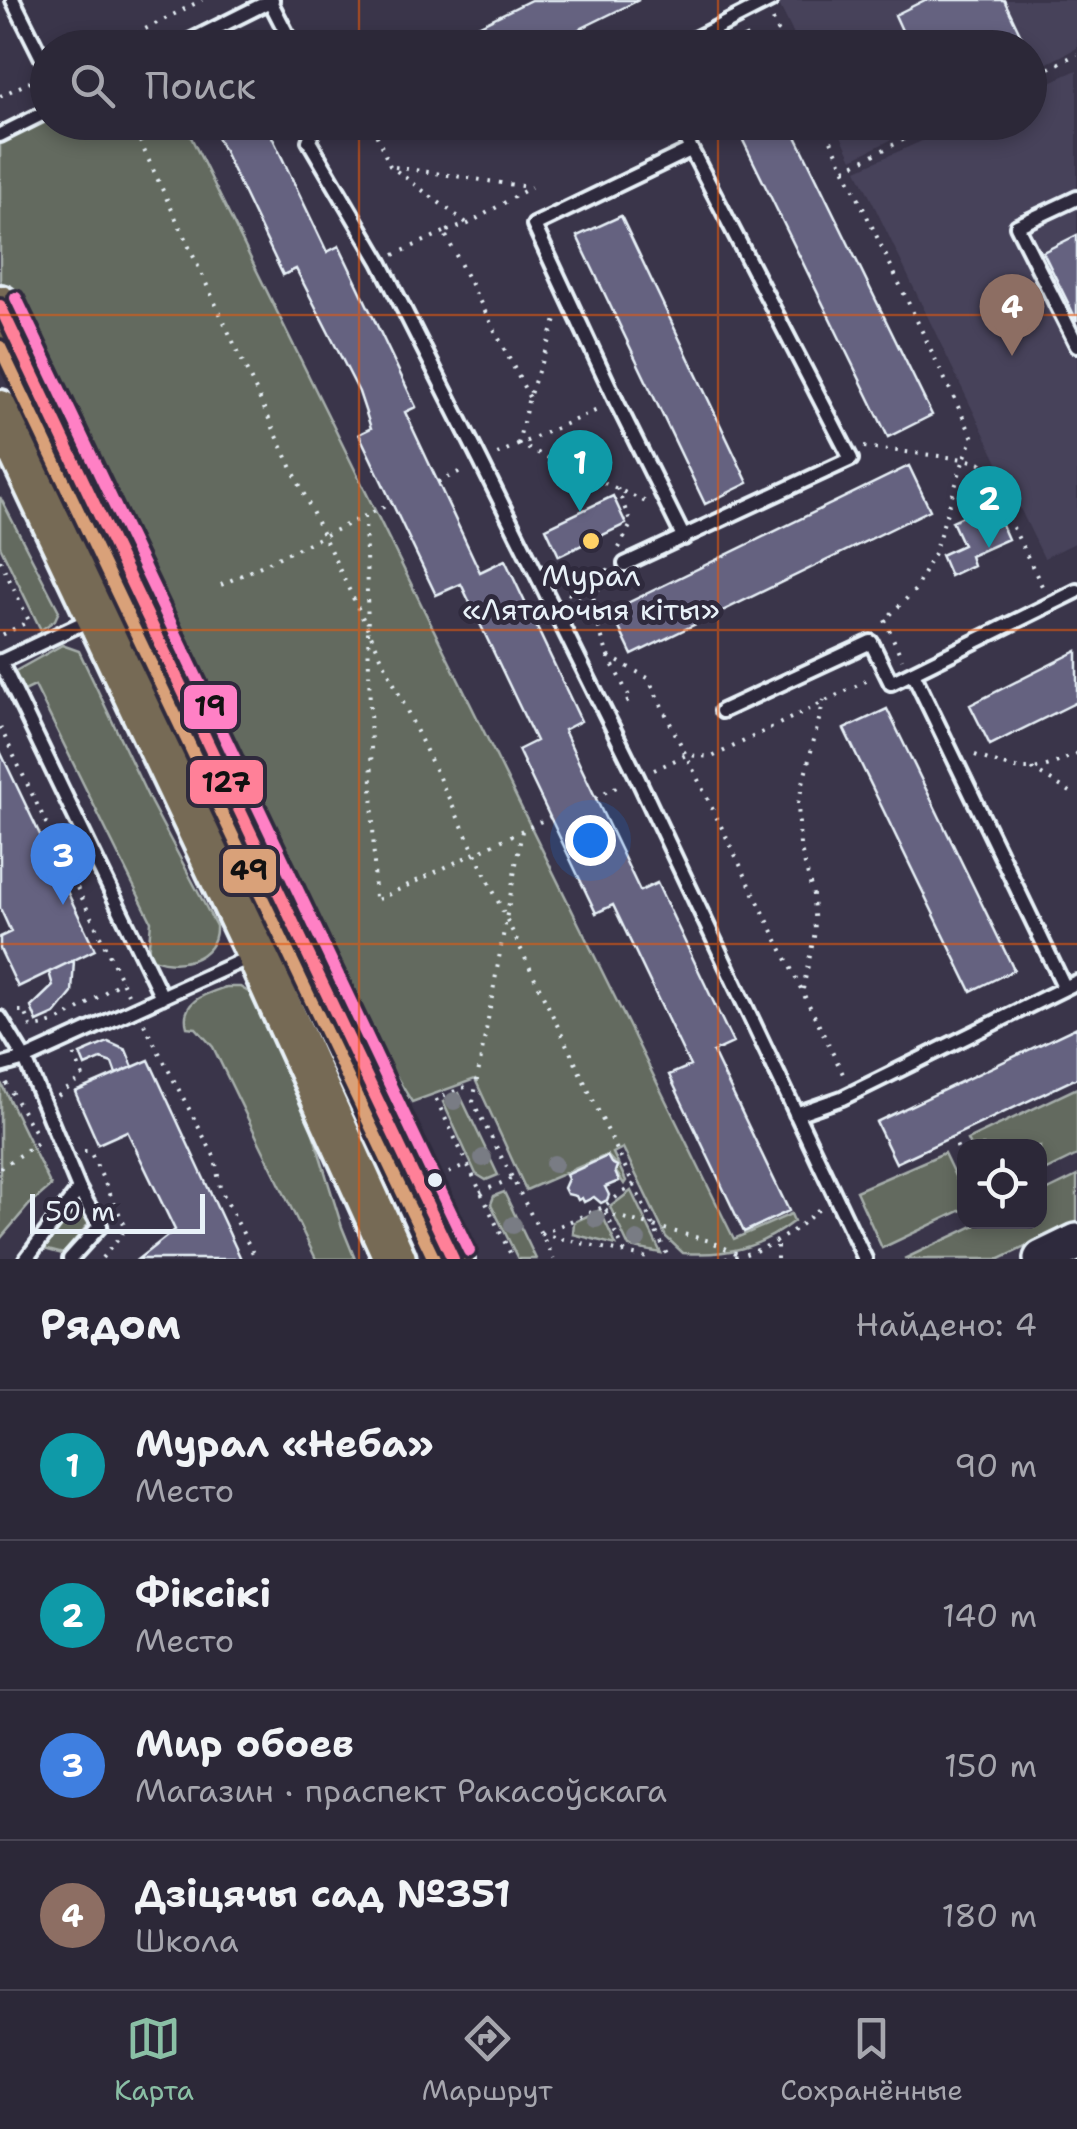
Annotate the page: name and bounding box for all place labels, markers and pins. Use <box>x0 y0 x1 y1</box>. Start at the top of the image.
pin: 4 <box>980 274 1044 356</box>
pin: 1 <box>548 430 612 512</box>
pin: 2 <box>956 466 1022 548</box>
marker: Мурал «Лятаючыя кіты» <box>580 530 602 552</box>
place label: Мурал «Лятаючыя кіты» <box>462 555 720 630</box>
pin: 3 <box>30 822 96 905</box>
unlabelled marker <box>425 1170 445 1190</box>

